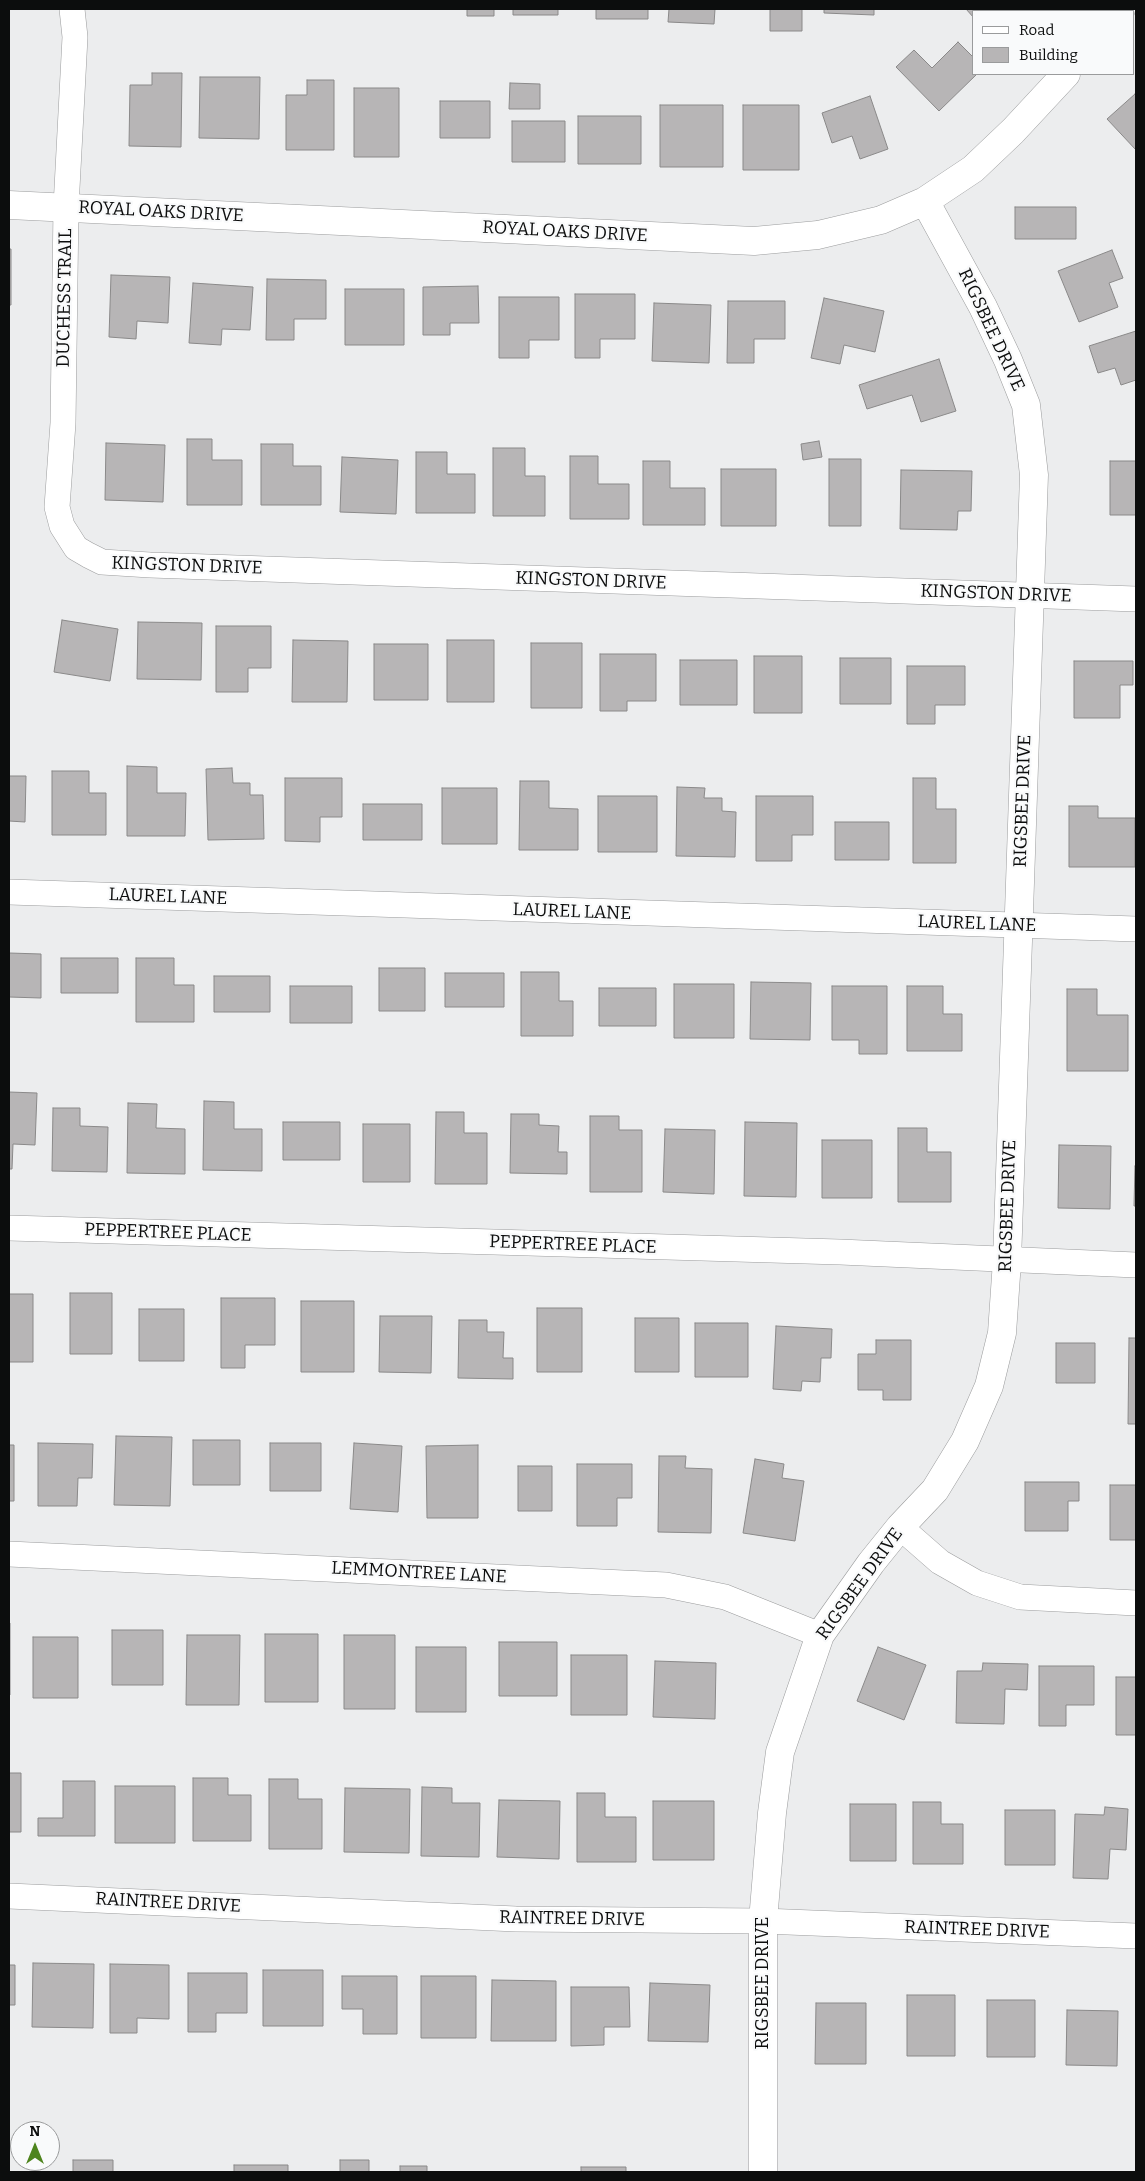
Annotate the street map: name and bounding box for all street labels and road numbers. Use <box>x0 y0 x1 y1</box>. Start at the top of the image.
street label: ROYAL OAKS DRIVE <box>78 197 244 227</box>
street label: ROYAL OAKS DRIVE <box>482 217 648 247</box>
street label: DUCHESS TRAIL <box>53 228 77 368</box>
street label: RIGSBEE DRIVE <box>953 265 1029 395</box>
street label: KINGSTON DRIVE <box>111 553 263 579</box>
street label: KINGSTON DRIVE <box>515 568 667 594</box>
street label: KINGSTON DRIVE <box>920 581 1072 607</box>
street label: RIGSBEE DRIVE <box>1010 734 1036 868</box>
street label: LAUREL LANE <box>108 884 228 910</box>
street label: LAUREL LANE <box>512 899 632 925</box>
street label: LAUREL LANE <box>917 911 1037 937</box>
street label: RIGSBEE DRIVE <box>995 1139 1021 1273</box>
street label: PEPPERTREE PLACE <box>84 1219 252 1247</box>
street label: PEPPERTREE PLACE <box>489 1231 657 1259</box>
street label: RIGSBEE DRIVE <box>812 1524 908 1644</box>
street label: LEMMONTREE LANE <box>331 1558 507 1588</box>
street label: RAINTREE DRIVE <box>95 1888 241 1918</box>
street label: RAINTREE DRIVE <box>499 1907 645 1931</box>
street label: RIGSBEE DRIVE <box>752 1917 774 2049</box>
street label: RAINTREE DRIVE <box>904 1917 1050 1943</box>

